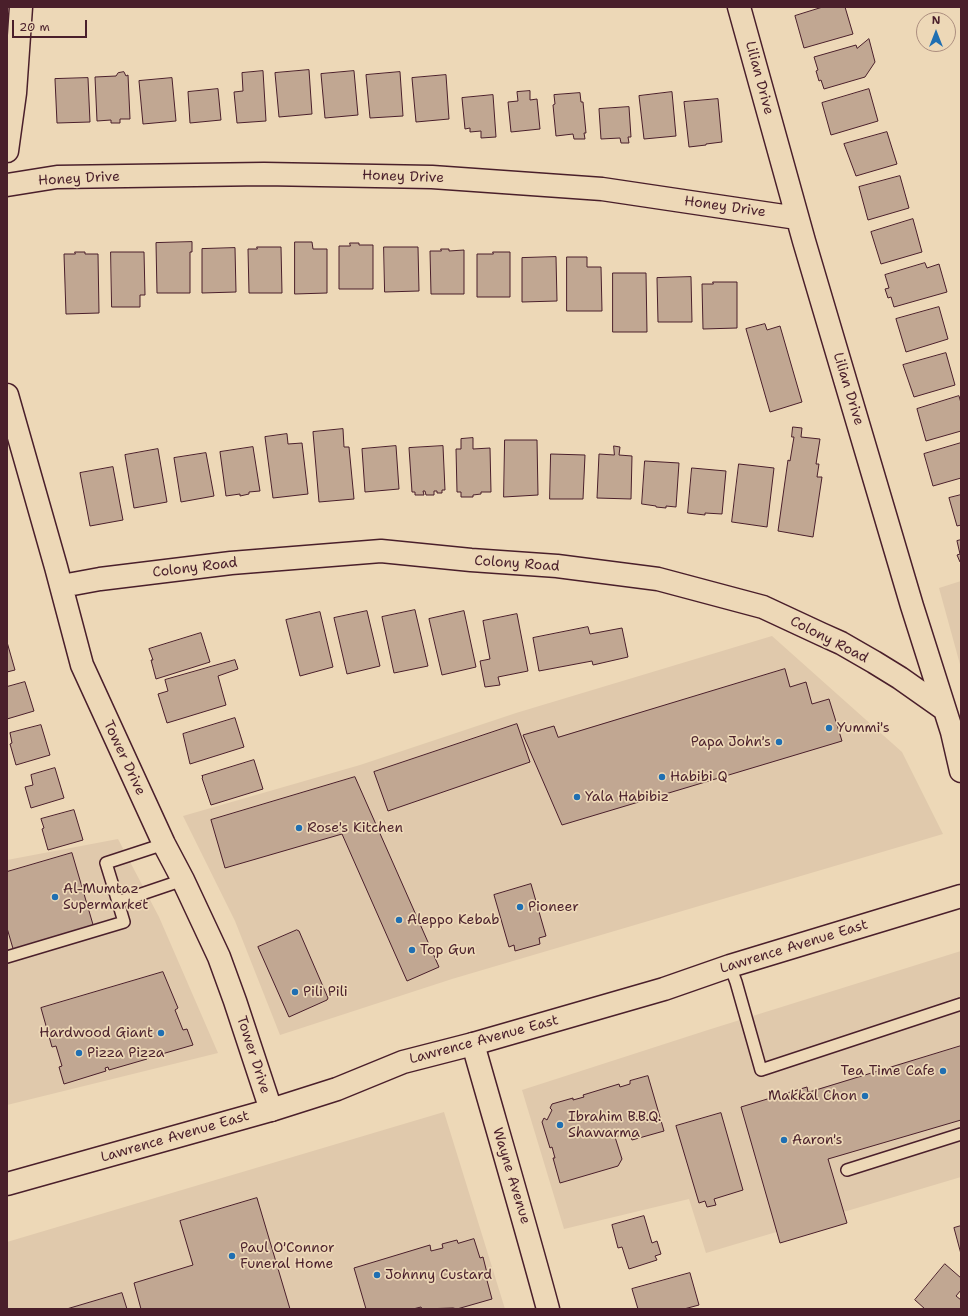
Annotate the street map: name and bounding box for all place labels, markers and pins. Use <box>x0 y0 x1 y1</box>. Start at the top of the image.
place label: Yummi's <box>837 720 890 736</box>
marker: Yummi's <box>824 723 834 733</box>
place label: Papa John's <box>691 734 771 750</box>
marker: Papa John's <box>774 737 784 747</box>
place label: Habibi Q <box>670 769 728 785</box>
marker: Habibi Q <box>657 772 667 782</box>
place label: Yala Habibiz <box>585 789 669 805</box>
marker: Yala Habibiz <box>572 792 582 802</box>
place label: Rose's Kitchen <box>307 820 403 836</box>
marker: Rose's Kitchen <box>294 823 304 833</box>
place label: Al-Mumtaz Supermarket <box>63 881 148 914</box>
marker: Al-Mumtaz Supermarket <box>50 892 60 902</box>
place label: Pioneer <box>528 899 579 915</box>
marker: Pioneer <box>515 902 525 912</box>
place label: Aleppo Kebab <box>407 912 500 928</box>
marker: Aleppo Kebab <box>394 915 404 925</box>
place label: Top Gun <box>420 942 475 958</box>
marker: Top Gun <box>407 945 417 955</box>
place label: Pili Pili <box>303 984 348 1000</box>
marker: Pili Pili <box>290 987 300 997</box>
place label: Hardwood Giant <box>39 1025 153 1041</box>
marker: Hardwood Giant <box>156 1028 166 1038</box>
place label: Pizza Pizza <box>87 1045 165 1061</box>
marker: Pizza Pizza <box>74 1048 84 1058</box>
place label: Tea Time Cafe <box>840 1063 935 1079</box>
marker: Tea Time Cafe <box>938 1066 948 1076</box>
place label: Makkal Chon <box>768 1088 857 1104</box>
marker: Makkal Chon <box>860 1091 870 1101</box>
place label: Ibrahim B.B.Q. Shawarma <box>568 1109 661 1142</box>
marker: Ibrahim B.B.Q. Shawarma <box>555 1120 565 1130</box>
place label: Aaron's <box>792 1132 842 1148</box>
marker: Aaron's <box>779 1135 789 1145</box>
place label: Paul O'Connor Funeral Home <box>240 1240 335 1272</box>
marker: Paul O'Connor Funeral Home <box>227 1251 237 1261</box>
place label: Johnny Custard <box>385 1267 492 1283</box>
marker: Johnny Custard <box>372 1270 382 1280</box>

